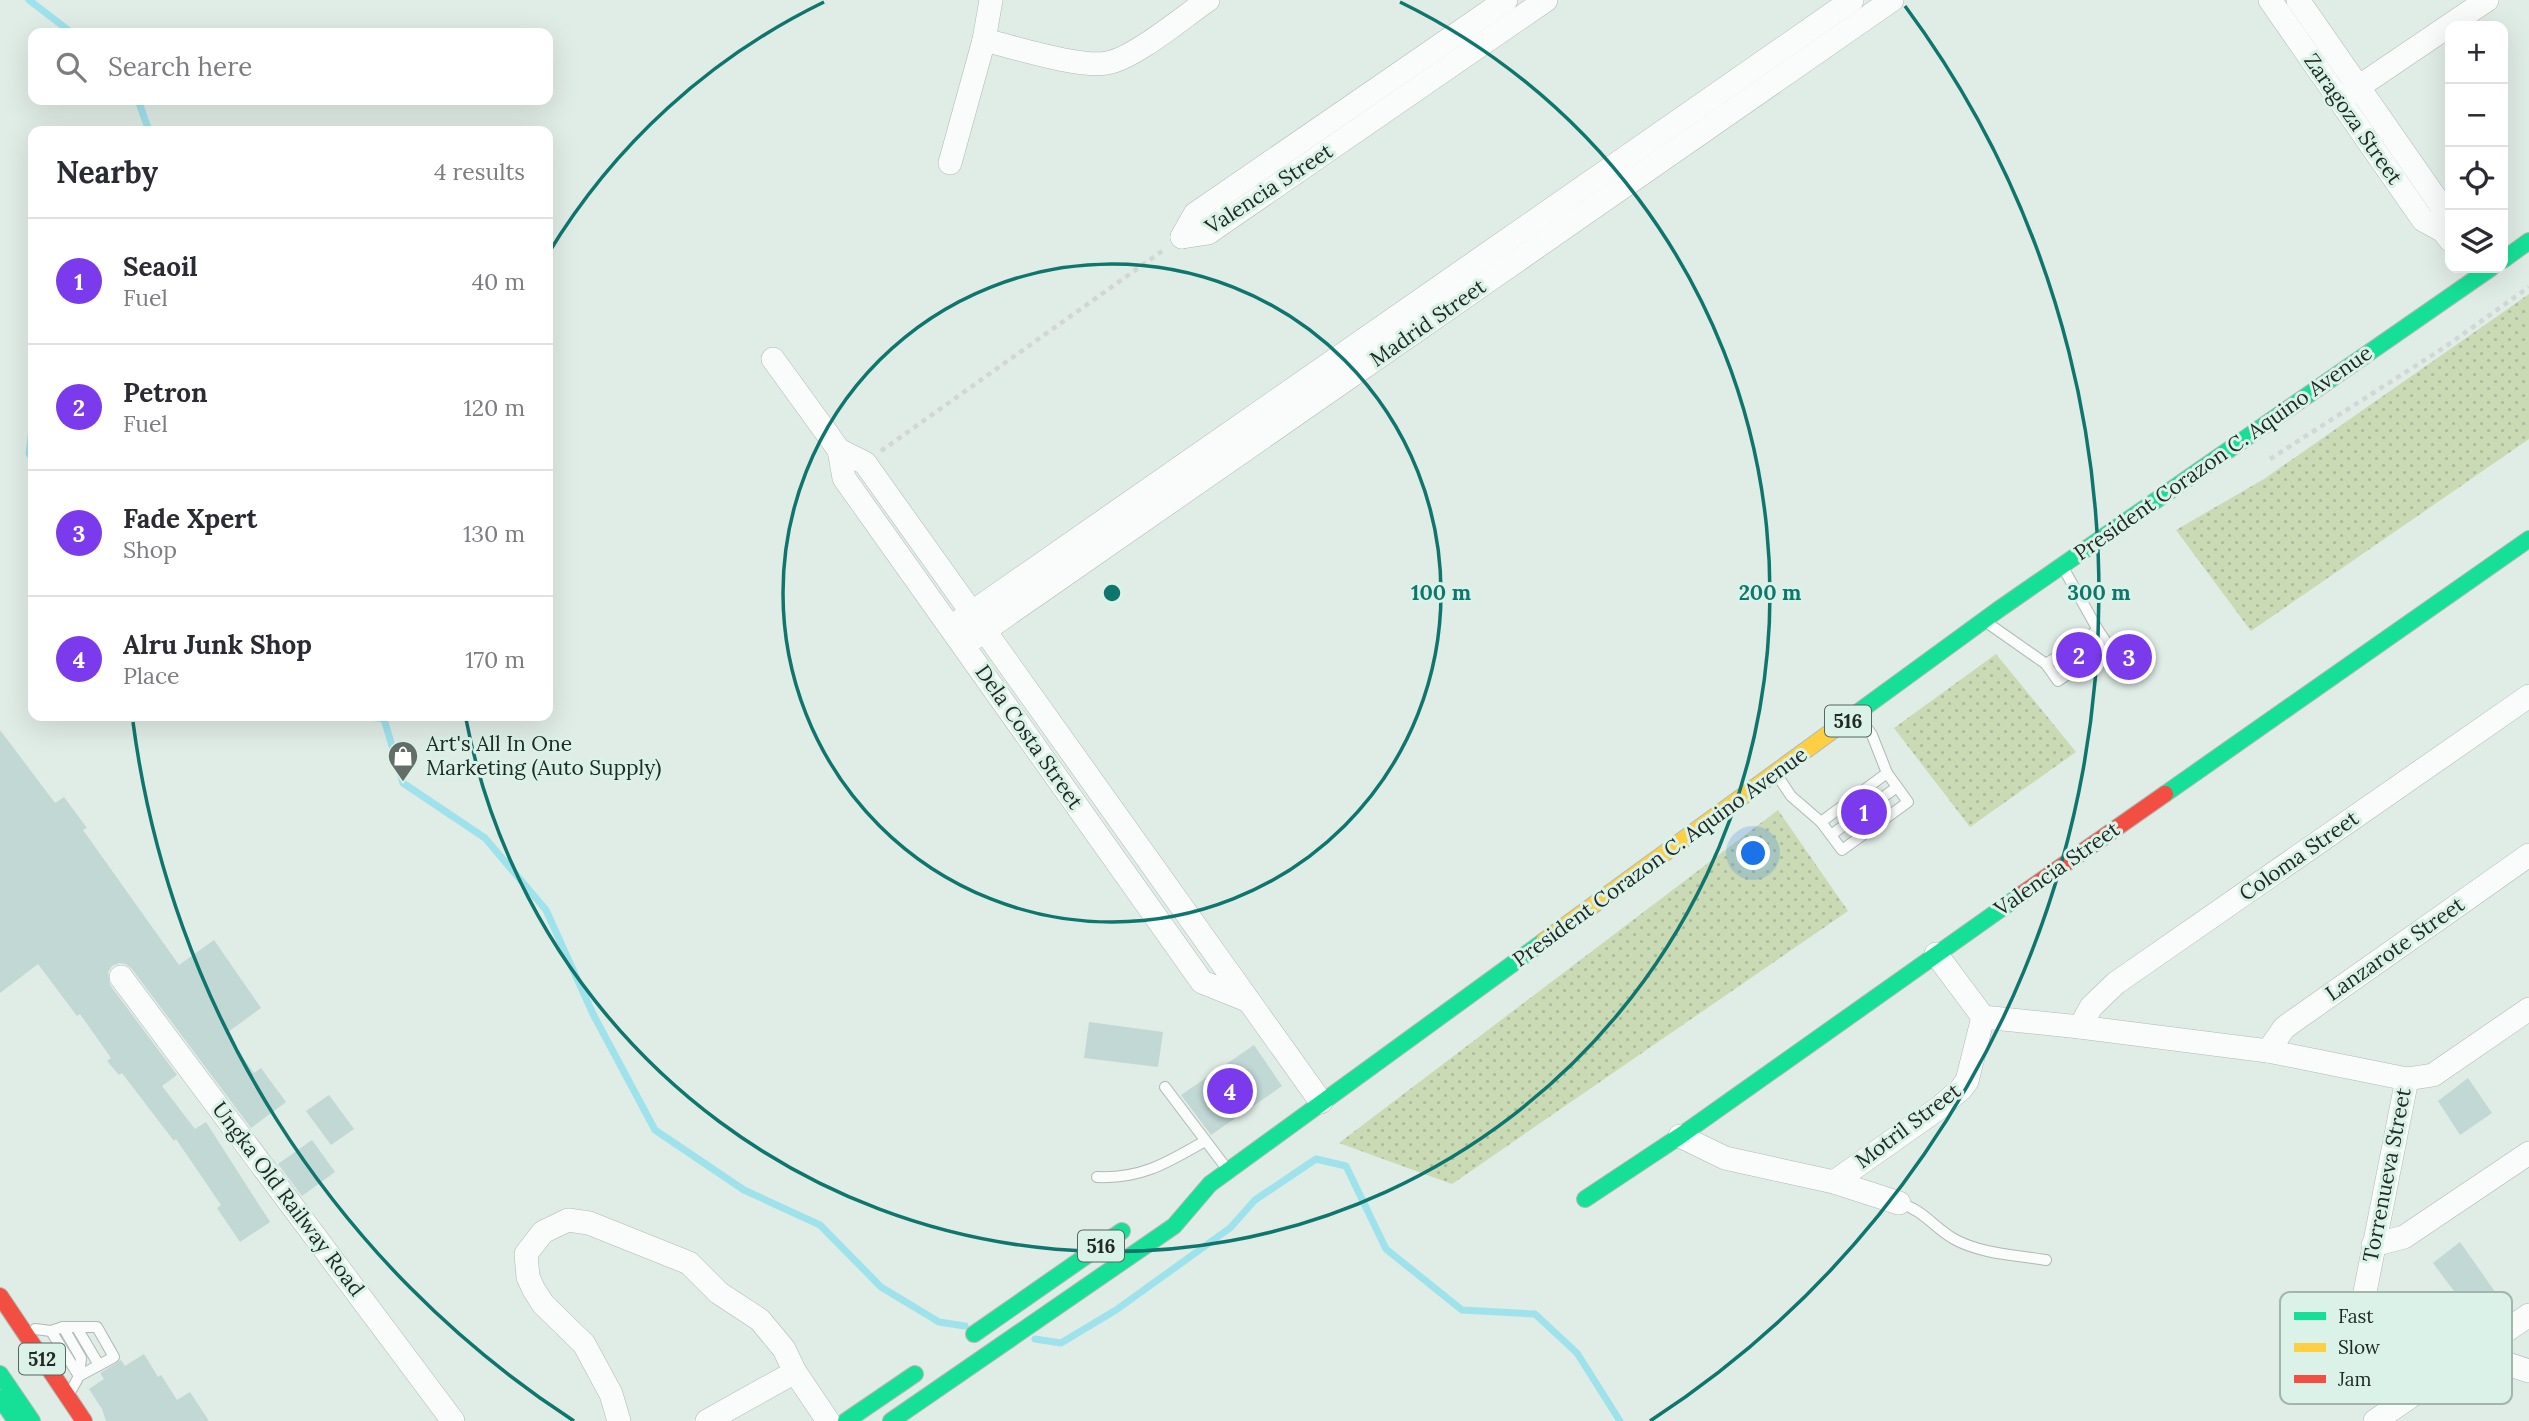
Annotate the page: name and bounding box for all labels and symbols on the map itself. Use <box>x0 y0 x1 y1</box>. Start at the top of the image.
street label: Zaragoza Street <box>2298 48 2409 190</box>
street label: Valencia Street <box>1199 137 1338 240</box>
street label: Madrid Street <box>1365 272 1492 372</box>
street label: President Corazon C. Aquino Avenue <box>2069 339 2377 566</box>
text: 100 m <box>1411 579 1471 606</box>
text: 200 m <box>1739 579 1801 606</box>
text: 300 m <box>2067 579 2131 606</box>
centre of rings <box>1100 581 1124 605</box>
pin: 2 <box>2056 629 2102 681</box>
pin: 3 <box>2106 631 2152 683</box>
street label: Dela Costa Street <box>970 659 1090 815</box>
road number: 516 <box>1825 706 1871 736</box>
place label: Art's All In One Marketing (Auto Supply) <box>425 730 661 781</box>
shop icon: Art's All In One Marketing (Auto Supply) <box>386 739 420 783</box>
street label: President Corazon C. Aquino Avenue <box>1507 741 1812 973</box>
pin: 1 <box>1841 786 1887 838</box>
street label: Coloma Street <box>2234 804 2364 907</box>
street label: Valencia Street <box>1988 815 2125 922</box>
your location <box>1736 836 1770 870</box>
street label: Lanzarote Street <box>2320 890 2470 1007</box>
pin: 4 <box>1207 1065 1253 1117</box>
street label: Motril Street <box>1850 1077 1967 1174</box>
street label: Torrenueva Street <box>2356 1085 2417 1264</box>
street label: Ungka Old Railway Road <box>206 1096 370 1301</box>
road number: 516 <box>1078 1230 1124 1262</box>
legend <box>2280 1292 2512 1404</box>
text: Fast <box>2338 1304 2374 1328</box>
text: Slow <box>2338 1335 2381 1359</box>
road number: 512 <box>19 1344 65 1374</box>
text: Jam <box>2337 1367 2372 1391</box>

